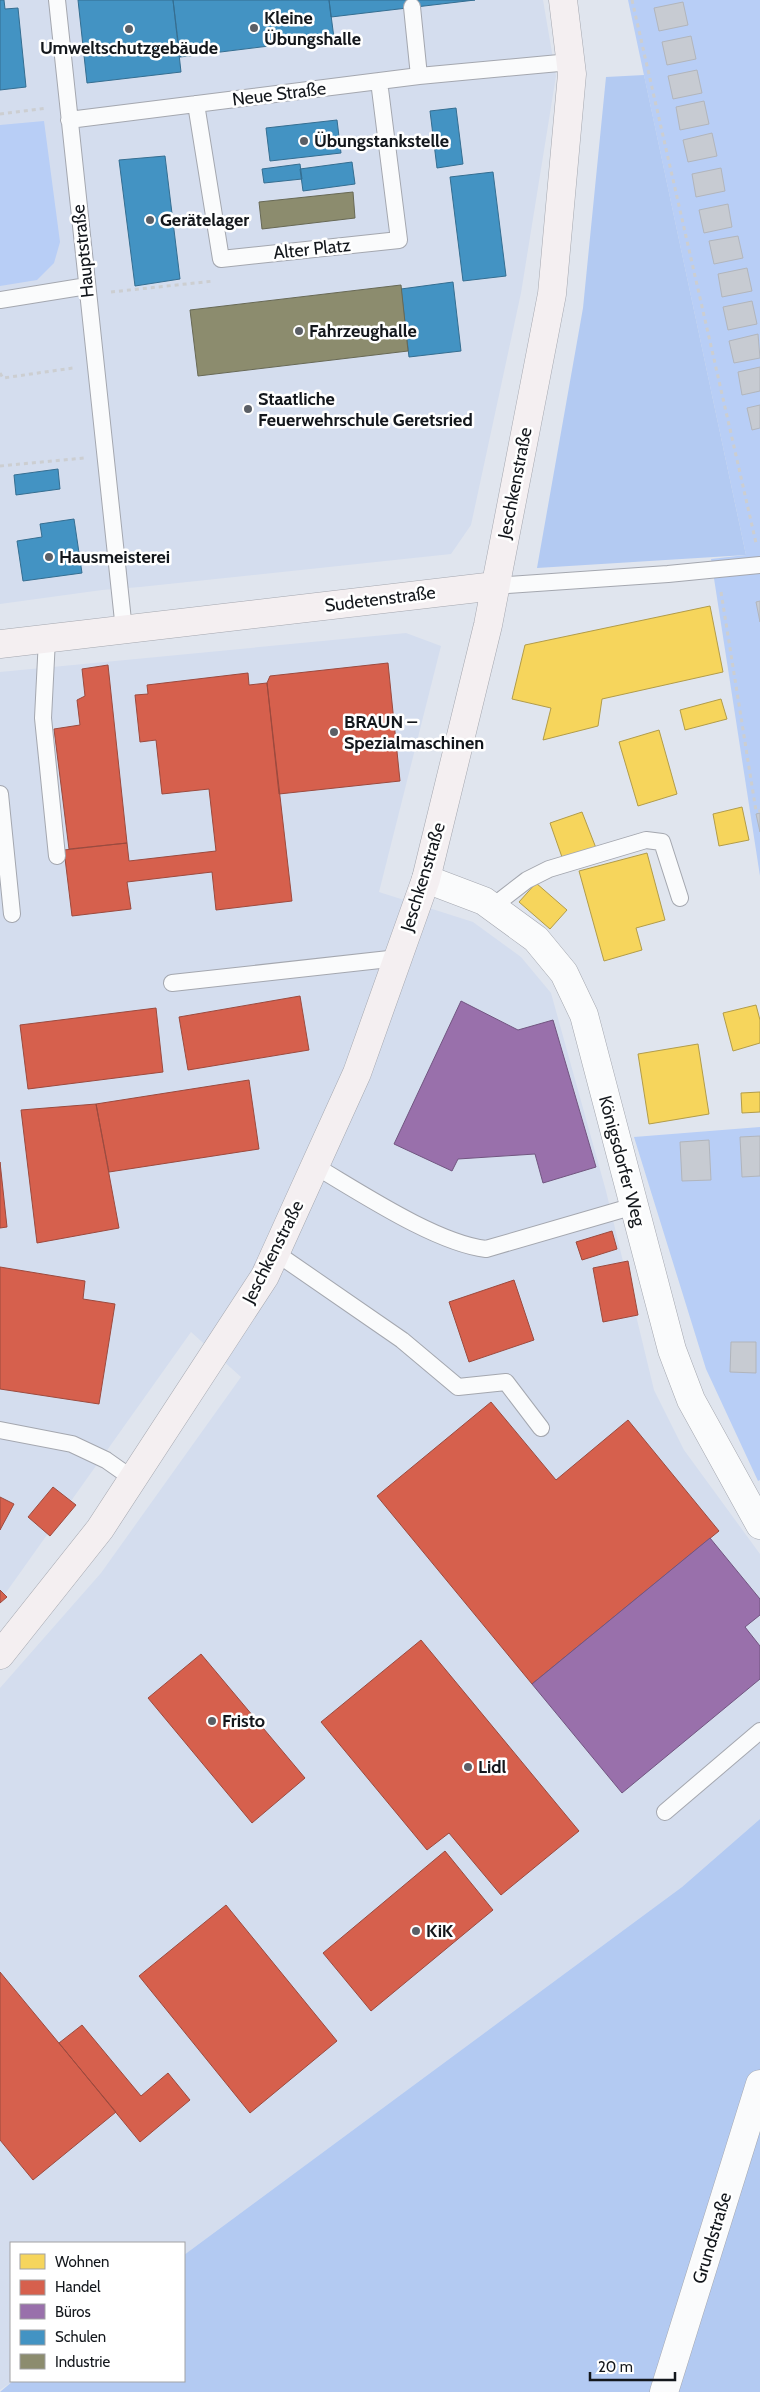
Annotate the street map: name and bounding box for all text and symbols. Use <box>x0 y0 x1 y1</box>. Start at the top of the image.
place label: Kleine Übungshalle <box>264 7 361 50</box>
marker: Kleine Übungshalle <box>248 22 260 34</box>
marker: Umweltschutzgebäude <box>123 23 135 35</box>
place label: Umweltschutzgebäude <box>40 37 218 59</box>
street label: Neue Straße <box>231 77 327 111</box>
place label: Übungstankstelle <box>314 130 449 152</box>
marker: Übungstankstelle <box>298 135 310 147</box>
street label: Hauptstraße <box>67 203 99 299</box>
place label: Gerätelager <box>160 209 249 231</box>
marker: Gerätelager <box>144 214 156 226</box>
street label: Alter Platz <box>272 234 352 264</box>
place label: Fahrzeughalle <box>309 320 417 342</box>
marker: Fahrzeughalle <box>293 325 305 337</box>
place label: Staatliche Feuerwehrschule Geretsried <box>258 388 473 431</box>
marker: Staatliche Feuerwehrschule Geretsried <box>242 403 254 415</box>
street label: Jeschkenstraße <box>493 425 537 542</box>
place label: Hausmeisterei <box>59 546 170 568</box>
marker: Hausmeisterei <box>43 551 55 563</box>
street label: Sudetenstraße <box>323 581 437 617</box>
place label: BRAUN – Spezialmaschinen <box>344 711 484 754</box>
marker: BRAUN – Spezialmaschinen <box>328 726 340 738</box>
street label: Jeschkenstraße <box>396 820 450 935</box>
street label: Königsdorfer Weg <box>594 1093 650 1230</box>
street label: Jeschkenstraße <box>237 1197 308 1308</box>
place label: Fristo <box>222 1710 265 1732</box>
marker: Fristo <box>206 1715 218 1727</box>
place label: Lidl <box>478 1756 507 1778</box>
marker: Lidl <box>462 1761 474 1773</box>
place label: KiK <box>426 1920 454 1942</box>
marker: KiK <box>410 1925 422 1937</box>
street label: Grundstraße <box>688 2190 736 2286</box>
legend <box>10 2242 185 2382</box>
text: Wohnen <box>55 2253 109 2271</box>
text: Handel <box>55 2278 101 2296</box>
text: Büros <box>55 2303 91 2321</box>
text: Schulen <box>55 2328 106 2346</box>
scale bar <box>590 2350 675 2382</box>
text: Industrie <box>55 2353 110 2371</box>
text: 20 m <box>598 2358 633 2376</box>

